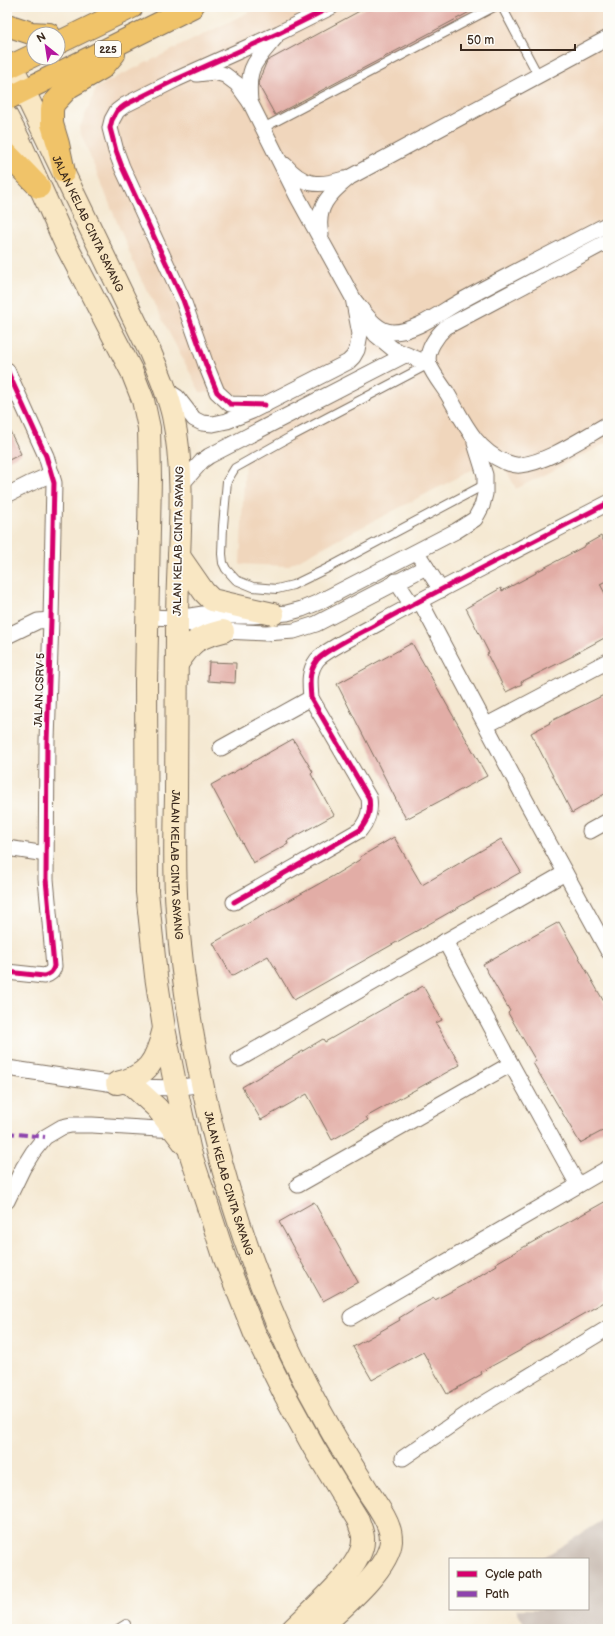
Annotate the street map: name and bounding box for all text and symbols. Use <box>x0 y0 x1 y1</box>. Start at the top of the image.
north arrow <box>26 26 66 66</box>
scale bar <box>461 26 575 52</box>
text: N <box>34 30 48 45</box>
text: 50 m <box>467 33 494 48</box>
road number: 225 <box>95 41 121 57</box>
street label: JALAN KELAB CINTA SAYANG <box>49 154 126 294</box>
street label: JALAN KELAB CINTA SAYANG <box>171 466 186 616</box>
street label: JALAN CSRV 5 <box>32 653 47 727</box>
street label: JALAN KELAB CINTA SAYANG <box>168 790 185 940</box>
street label: JALAN KELAB CINTA SAYANG <box>201 1110 256 1257</box>
legend <box>449 1558 589 1610</box>
text: Cycle path <box>485 1567 542 1582</box>
text: Path <box>485 1587 510 1602</box>

